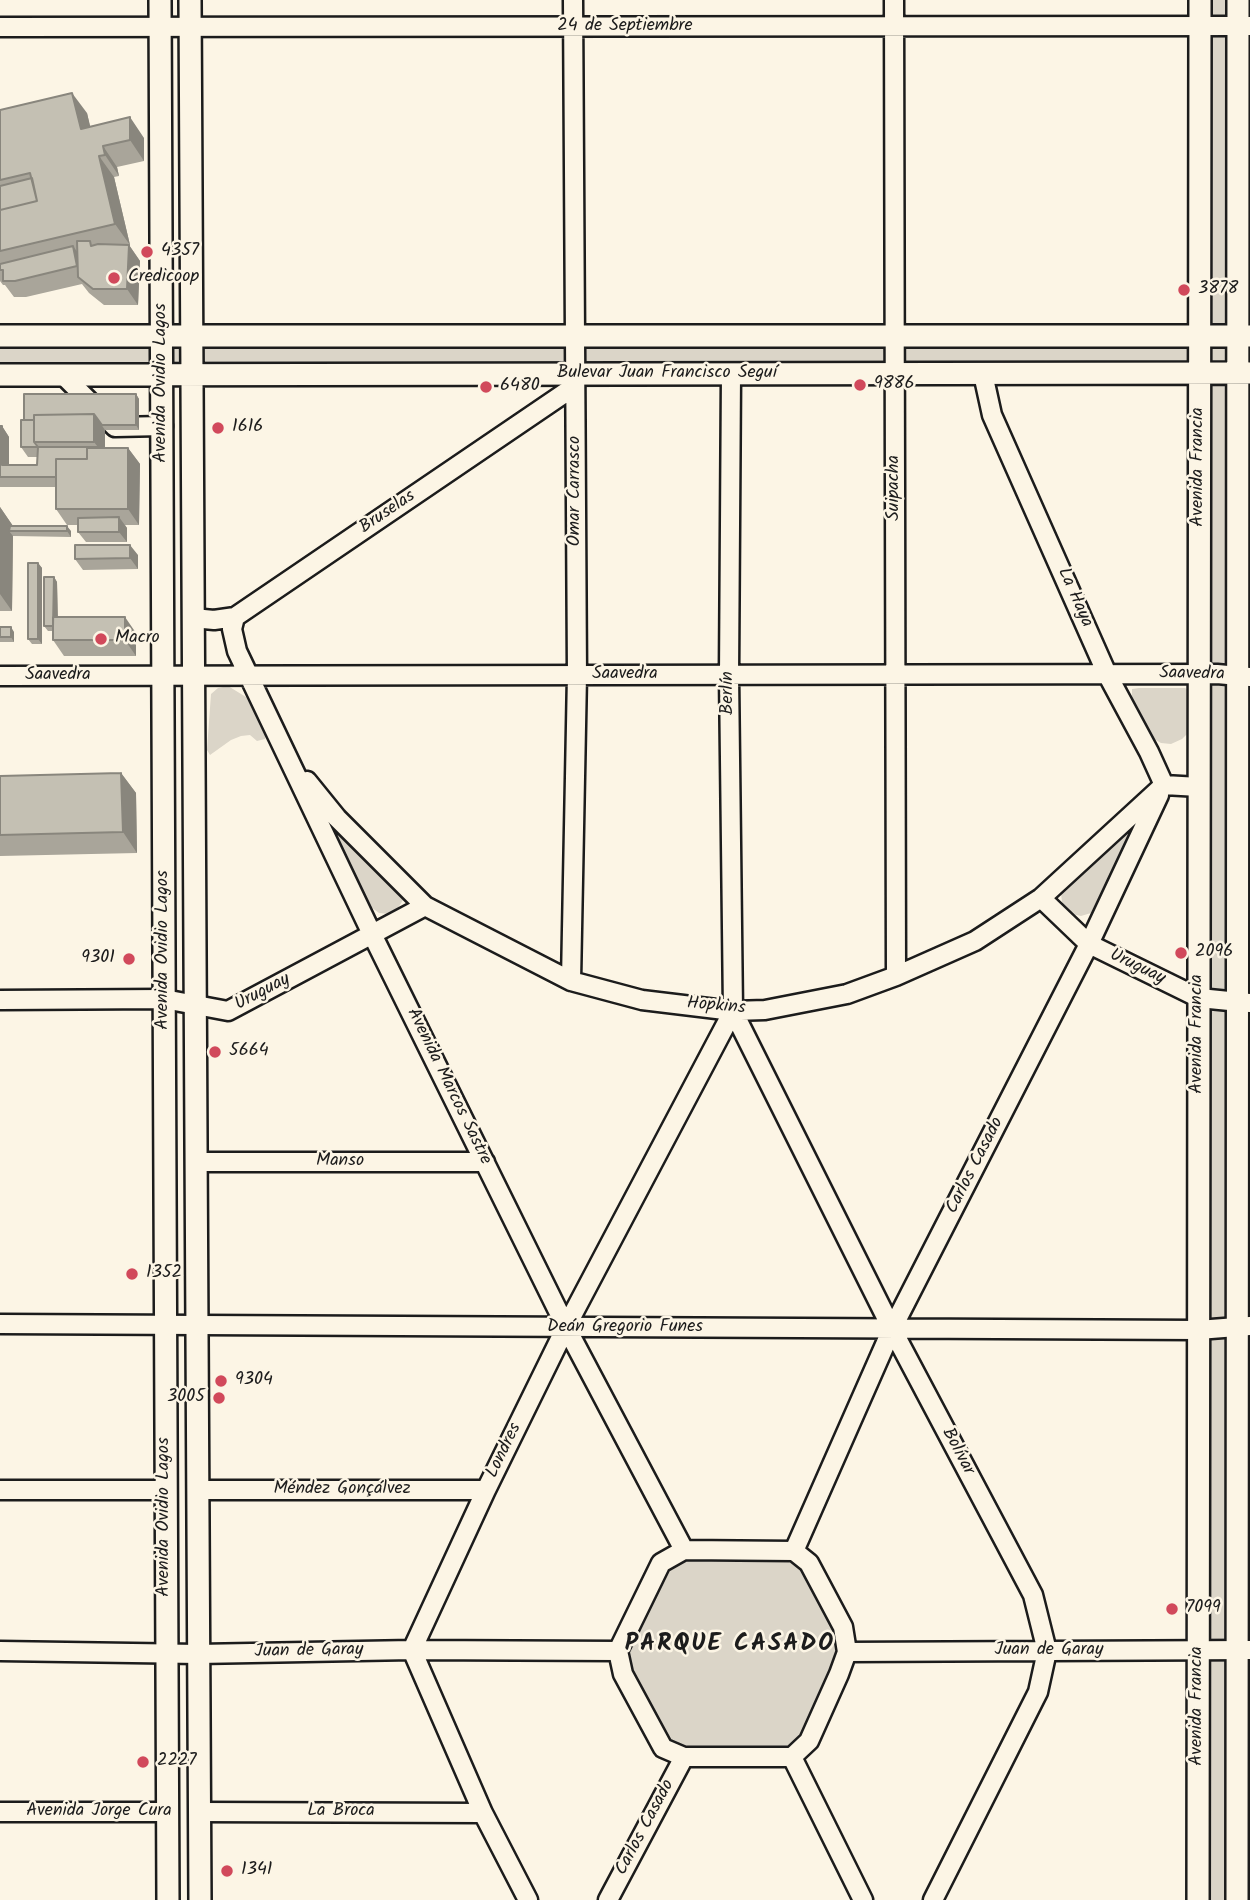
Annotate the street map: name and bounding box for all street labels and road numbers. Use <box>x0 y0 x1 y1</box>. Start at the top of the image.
street label: 24 de Septiembre <box>557 16 693 38</box>
street label: Avenida Ovidio Lagos <box>151 303 173 463</box>
street label: Bulevar Juan Francisco Seguí <box>557 363 777 385</box>
street label: Avenida Francia <box>1188 407 1210 527</box>
street label: Omar Carrasco <box>565 436 587 546</box>
street label: Suipacha <box>884 455 906 521</box>
street label: Bruselas <box>356 487 420 539</box>
street label: La Haya <box>1051 565 1097 631</box>
street label: Saavedra <box>592 664 658 686</box>
street label: Saavedra <box>1159 664 1225 686</box>
street label: Saavedra <box>25 665 91 687</box>
street label: Berlín <box>718 671 740 715</box>
street label: Avenida Ovidio Lagos <box>153 870 175 1030</box>
street label: Uruguay <box>1106 945 1168 991</box>
street label: Uruguay <box>232 970 294 1016</box>
street label: Avenida Francia <box>1187 974 1209 1094</box>
street label: Hopkins <box>686 994 746 1020</box>
street label: Avenida Marcos Sastre <box>401 1005 495 1169</box>
street label: Carlos Casado <box>943 1114 1009 1218</box>
street label: Manso <box>316 1151 364 1173</box>
street label: Deán Gregorio Funes <box>547 1317 703 1339</box>
street label: Londres <box>483 1420 527 1482</box>
street label: Bolívar <box>936 1425 978 1479</box>
street label: Avenida Ovidio Lagos <box>154 1437 176 1597</box>
street label: Méndez Gonçálvez <box>273 1479 411 1501</box>
street label: Juan de Garay <box>254 1640 364 1664</box>
street label: Juan de Garay <box>995 1640 1103 1662</box>
street label: Avenida Francia <box>1187 1646 1209 1766</box>
street label: Carlos Casado <box>612 1777 680 1879</box>
street label: Avenida Jorge Cura <box>26 1801 172 1823</box>
street label: La Broca <box>307 1801 375 1823</box>

